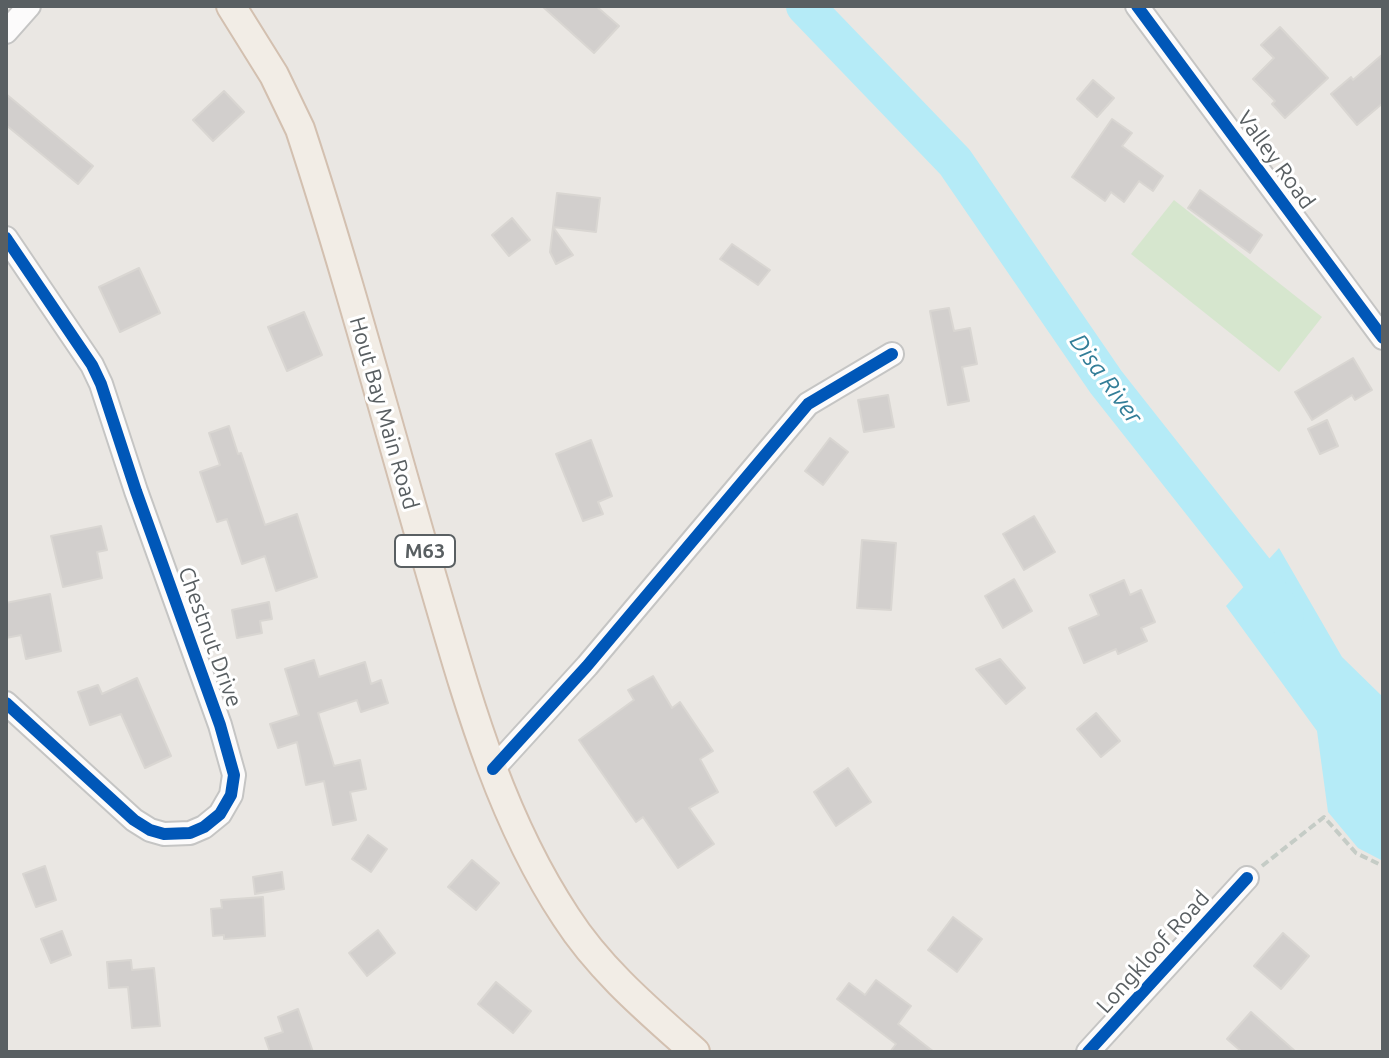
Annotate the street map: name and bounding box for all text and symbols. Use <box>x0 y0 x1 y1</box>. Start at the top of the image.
street label: Valley Road <box>1232 106 1320 214</box>
street label: Hout Bay Main Road <box>344 314 424 512</box>
water label: Disa River <box>1064 328 1148 430</box>
road number: M63 <box>395 535 455 567</box>
street label: Chestnut Drive <box>172 563 248 711</box>
street label: Longkloof Road <box>1091 885 1215 1019</box>

